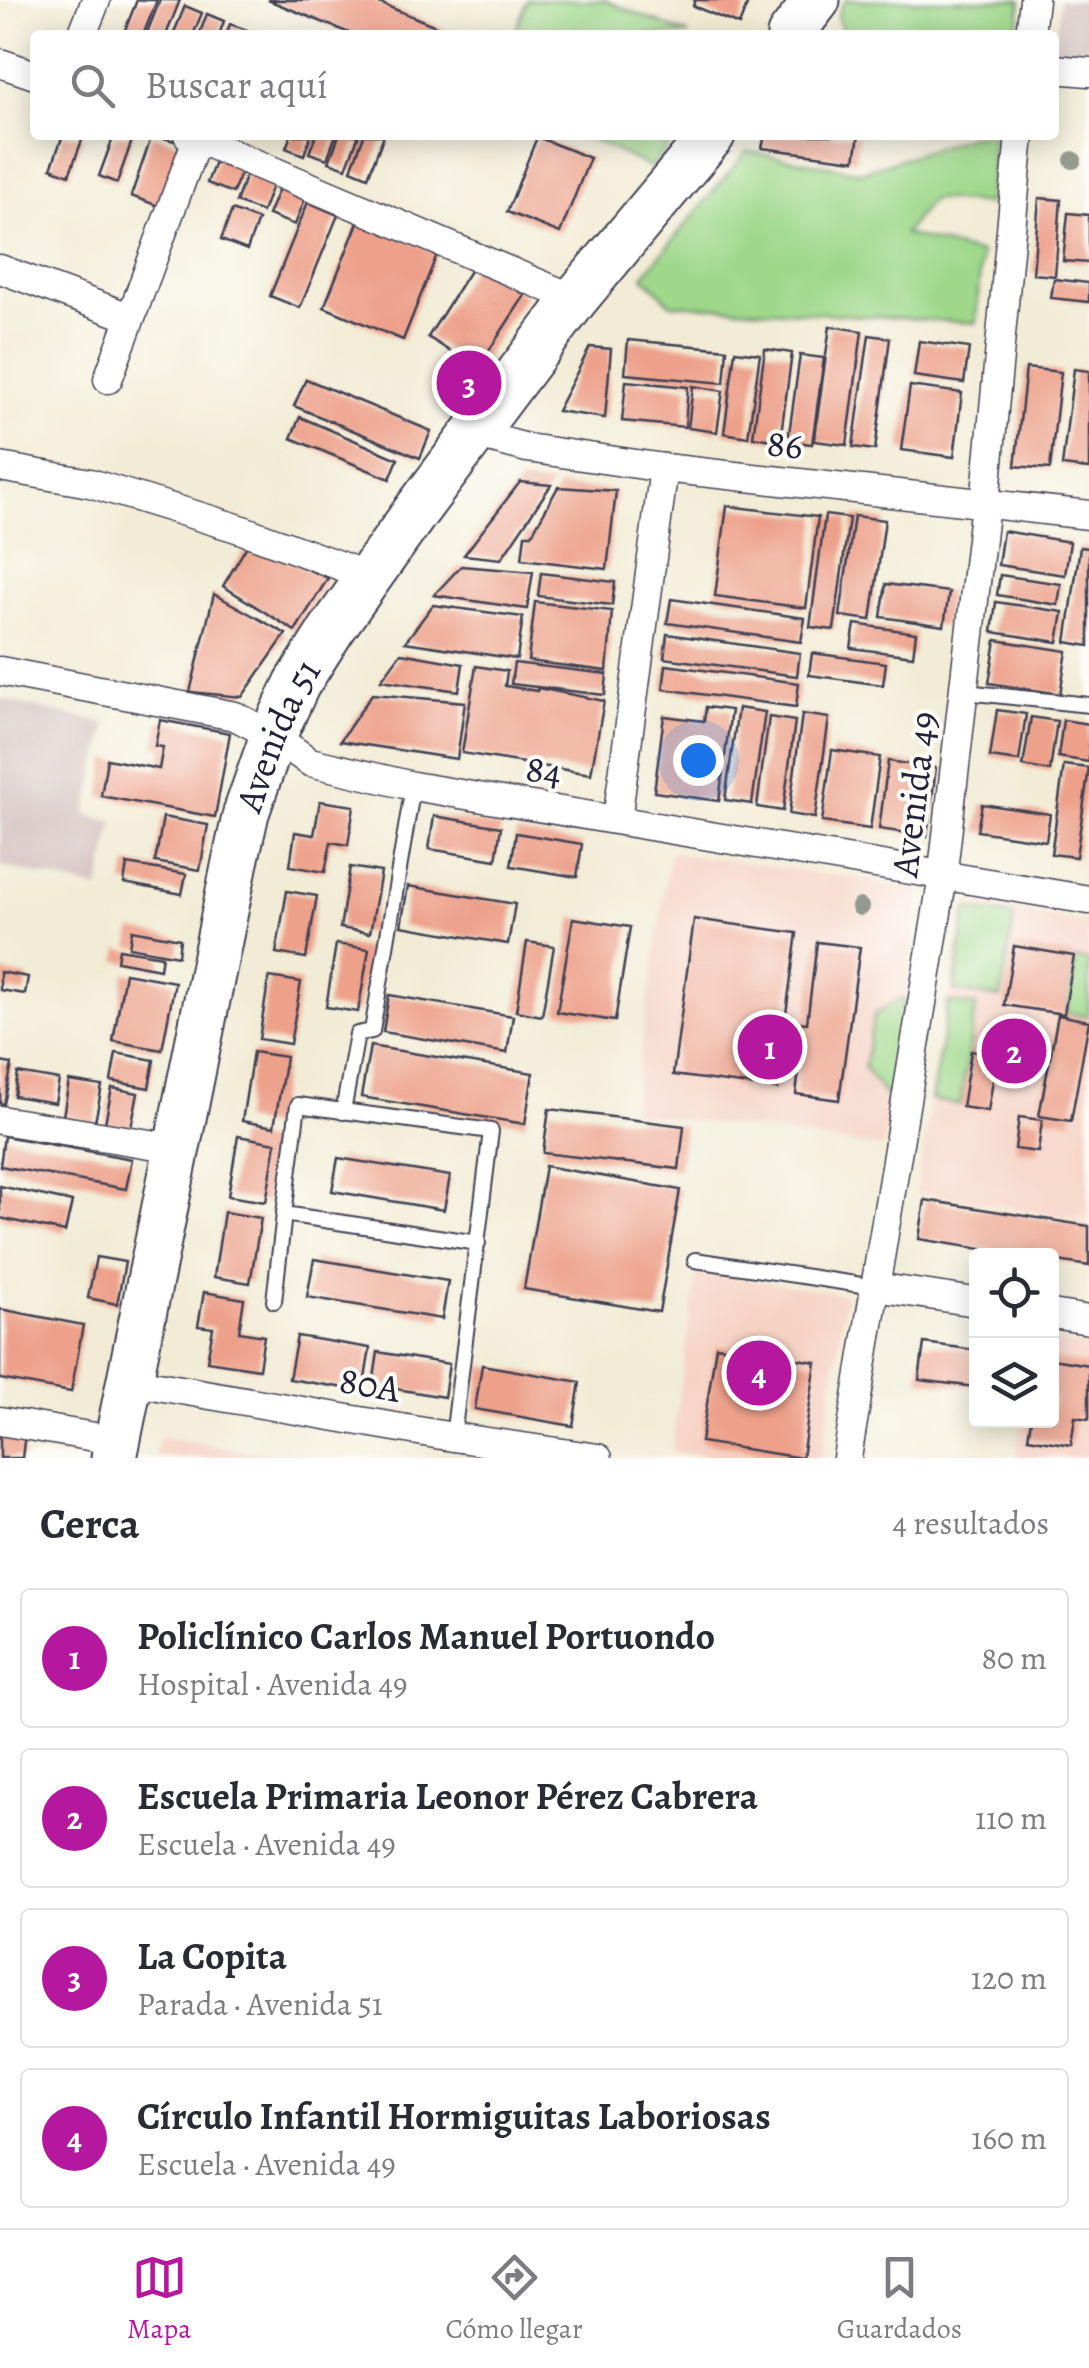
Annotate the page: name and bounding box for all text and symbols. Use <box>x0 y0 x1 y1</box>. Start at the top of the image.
search box <box>30 30 1059 140</box>
icon: search <box>65 58 120 113</box>
text: Buscar aquí <box>145 59 328 111</box>
pin: 3 <box>436 346 502 420</box>
street label: 86 <box>764 416 806 472</box>
street label: Avenida 51 <box>222 649 333 820</box>
street label: Avenida 49 <box>878 708 950 881</box>
your location <box>673 735 724 786</box>
street label: 84 <box>522 742 566 798</box>
pin: 1 <box>738 1010 802 1084</box>
pin: 2 <box>982 1014 1046 1088</box>
map controls <box>969 1248 1059 1428</box>
button: locate <box>969 1248 1059 1338</box>
pin: 4 <box>726 1336 792 1410</box>
button: layers <box>969 1338 1059 1428</box>
street label: 80A <box>336 1353 405 1415</box>
text: Cerca <box>40 1495 139 1552</box>
text: 4 resultados <box>892 1501 1049 1545</box>
text: Policlínico Carlos Manuel Portuondo <box>137 1610 715 1662</box>
text: 1 <box>69 1636 80 1680</box>
text: 80 m <box>981 1636 1047 1680</box>
text: Hospital · Avenida 49 <box>137 1662 408 1706</box>
text: Escuela Primaria Leonor Pérez Cabrera <box>137 1770 758 1822</box>
text: 2 <box>67 1796 82 1840</box>
text: 110 m <box>975 1796 1047 1840</box>
text: Escuela · Avenida 49 <box>137 1822 396 1866</box>
text: La Copita <box>137 1930 287 1982</box>
text: 3 <box>68 1956 81 2000</box>
text: 120 m <box>971 1956 1047 2000</box>
text: Parada · Avenida 51 <box>137 1982 383 2026</box>
text: Círculo Infantil Hormiguitas Laboriosas <box>137 2090 771 2142</box>
text: 4 <box>67 2116 82 2160</box>
text: 160 m <box>971 2116 1047 2160</box>
text: Escuela · Avenida 49 <box>137 2142 396 2186</box>
tab: Mapa <box>127 2250 191 2348</box>
tab: Cómo llegar <box>446 2250 583 2348</box>
tab: Guardados <box>837 2250 962 2348</box>

